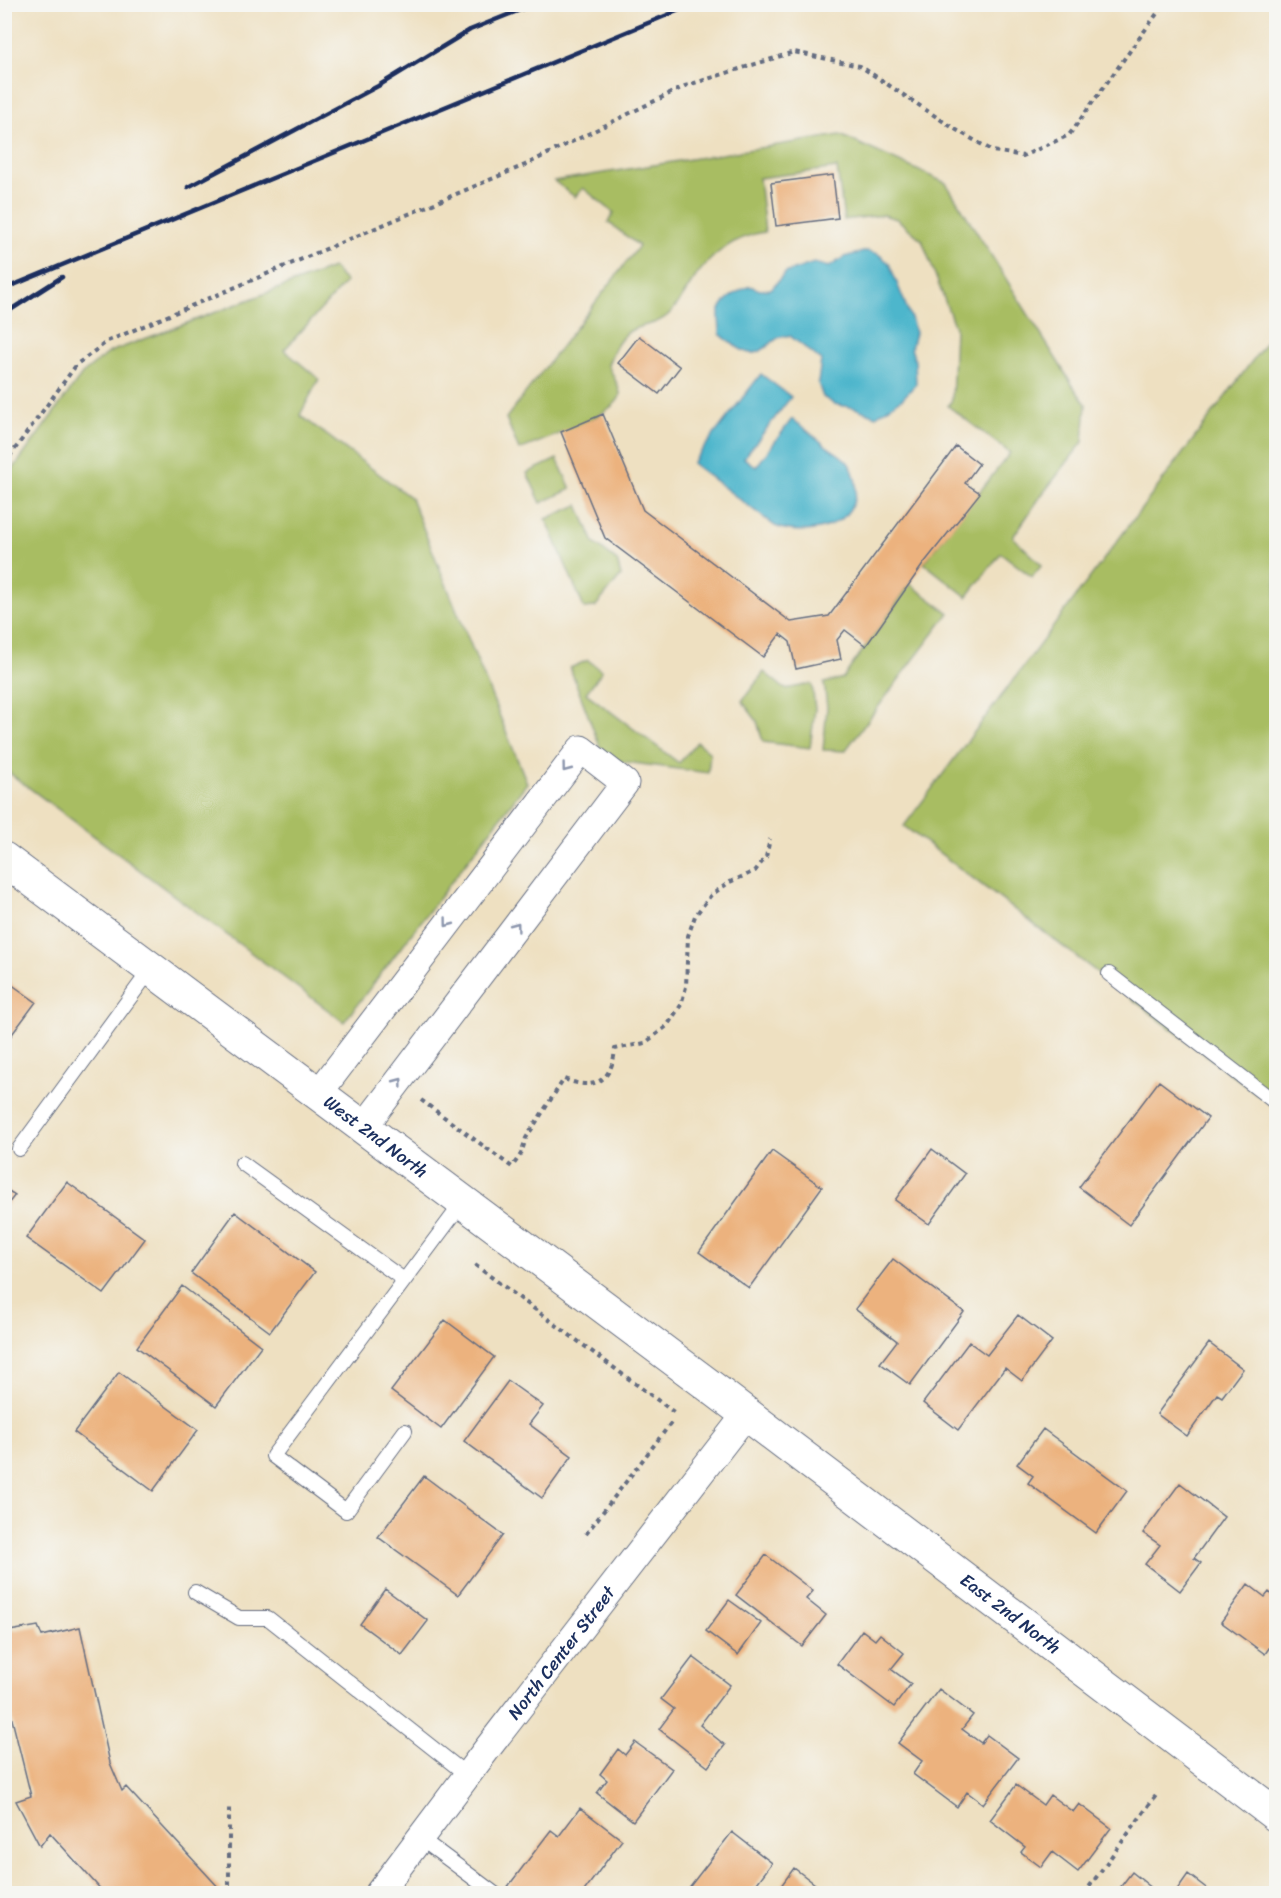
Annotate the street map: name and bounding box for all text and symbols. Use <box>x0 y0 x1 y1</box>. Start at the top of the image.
one-way arrow <box>562 762 573 773</box>
one-way arrow <box>444 917 455 928</box>
one-way arrow <box>509 922 520 933</box>
one-way arrow <box>391 1077 402 1088</box>
street label: West 2nd North <box>316 1087 435 1187</box>
street label: East 2nd North <box>953 1565 1068 1663</box>
street label: North Center Street <box>499 1578 624 1727</box>

